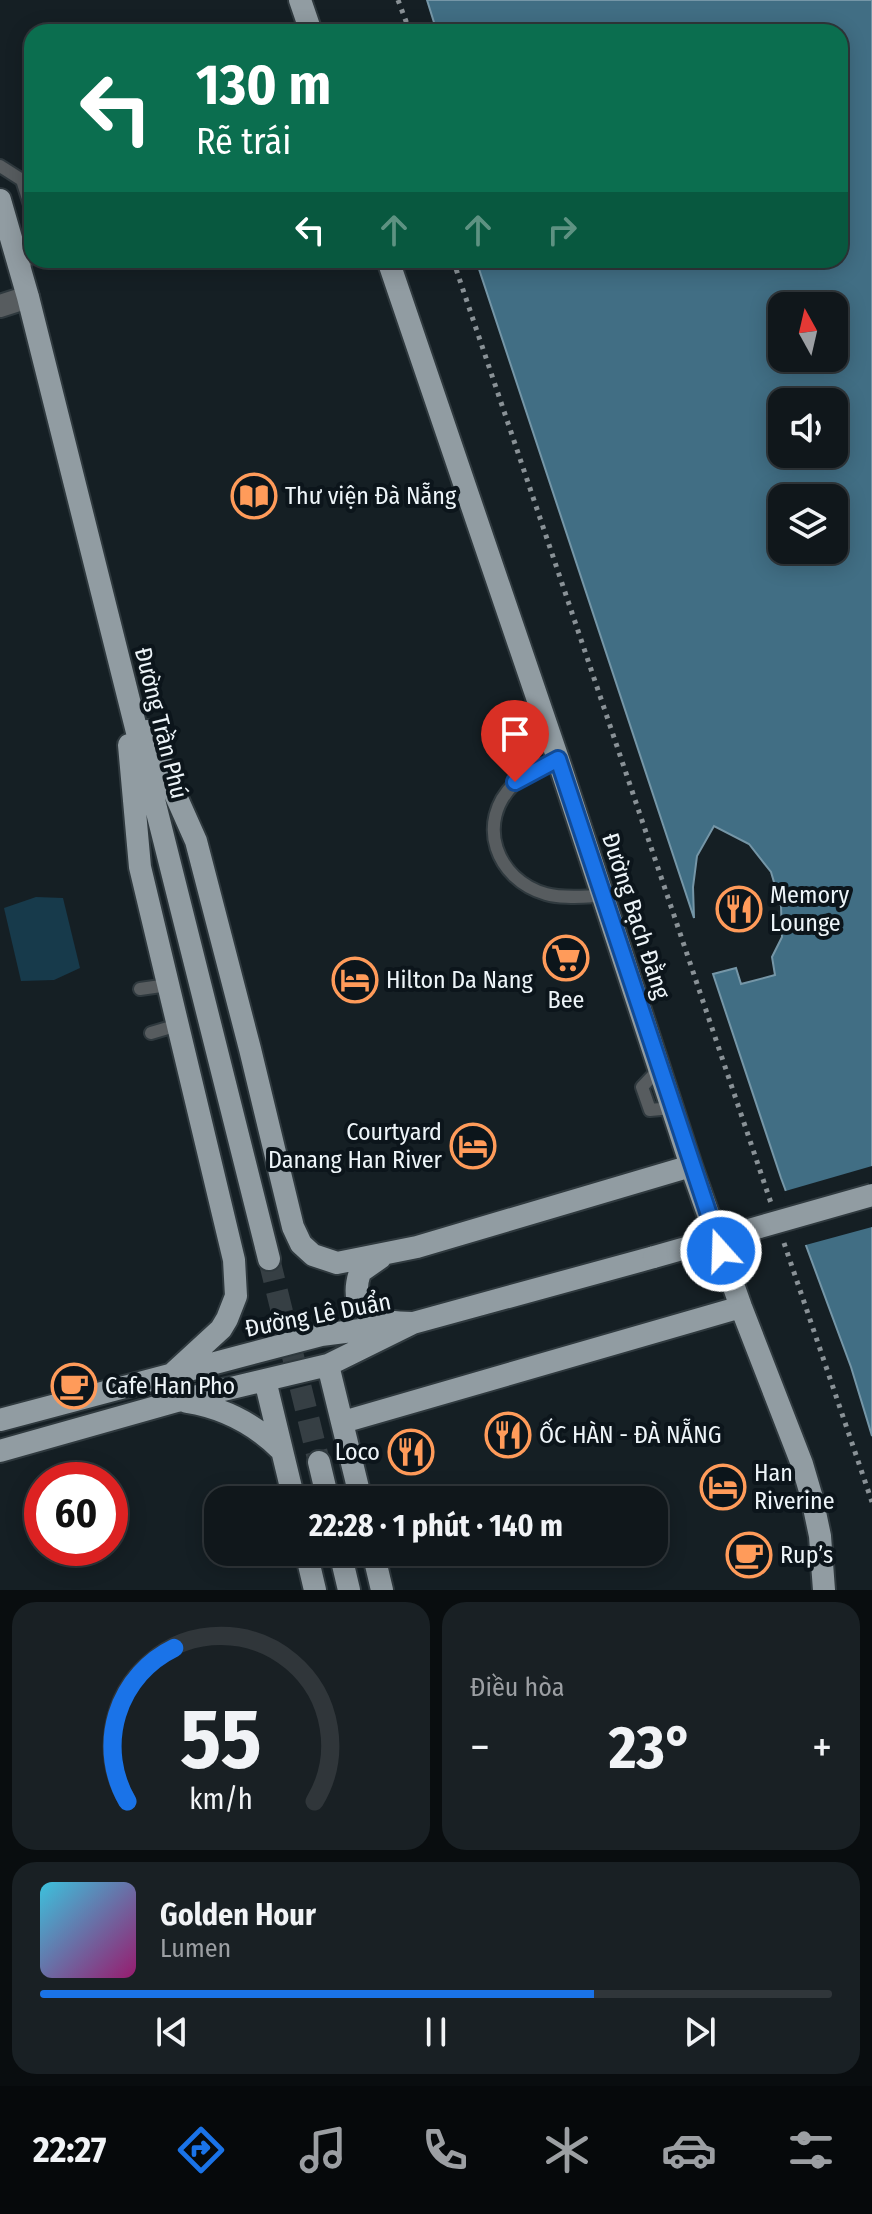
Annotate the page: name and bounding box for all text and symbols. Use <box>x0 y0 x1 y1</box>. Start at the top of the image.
text: 130 m <box>196 52 331 119</box>
icon: left <box>64 56 168 160</box>
text: Rẽ trái <box>196 120 291 164</box>
icon: left <box>288 208 332 252</box>
icon: ahead <box>372 208 416 252</box>
icon: ahead <box>456 208 500 252</box>
icon: right <box>540 208 584 252</box>
north arrow <box>768 292 848 372</box>
map controls <box>768 292 848 564</box>
button: sound <box>768 388 848 468</box>
library icon: Thư viện Đà Nẵng <box>230 472 278 520</box>
place label: Thư viện Đà Nẵng <box>285 482 457 510</box>
button: layers <box>768 484 848 564</box>
street label: Đường Trần Phú <box>129 644 193 802</box>
pin <box>481 700 549 782</box>
icon: arrive <box>493 712 537 756</box>
street label: Đường Bạch Đằng <box>596 829 677 1003</box>
place label: Memory Lounge <box>770 881 849 937</box>
restaurant icon: Memory Lounge <box>715 885 763 933</box>
supermarket icon: Bee <box>542 934 590 982</box>
hotel icon: Hilton Da Nang <box>331 956 379 1004</box>
place label: Hilton Da Nang <box>386 966 533 994</box>
place label: Bee <box>548 986 584 1014</box>
place label: Courtyard Danang Han River <box>268 1118 443 1174</box>
hotel icon: Courtyard Danang Han River <box>449 1122 497 1170</box>
position arrow <box>679 1209 763 1293</box>
street label: Đường Lê Duẩn <box>242 1285 393 1343</box>
cafe icon: Cafe Han Pho <box>50 1362 98 1410</box>
place label: Cafe Han Pho <box>105 1372 235 1400</box>
restaurant icon: ỐC HÀN - ĐÀ NẴNG <box>484 1411 532 1459</box>
place label: ỐC HÀN - ĐÀ NẴNG <box>539 1417 722 1449</box>
restaurant icon: Loco <box>387 1428 435 1476</box>
place label: Loco <box>335 1438 380 1466</box>
place label: Han Riverine <box>754 1459 835 1515</box>
speed limit sign: 60 <box>24 1462 128 1566</box>
hotel icon: Han Riverine <box>699 1463 747 1511</box>
text: 22:28 · 1 phút · 140 m <box>309 1508 563 1544</box>
cafe icon: Rup’s <box>725 1531 773 1579</box>
place label: Rup’s <box>780 1541 833 1569</box>
text: Điều hòa <box>470 1672 564 1703</box>
text: 55 <box>180 1690 262 1790</box>
text: 23° <box>609 1712 693 1784</box>
text: − <box>470 1721 490 1774</box>
text: + <box>812 1721 832 1774</box>
text: km/h <box>189 1782 253 1817</box>
text: Golden Hour <box>160 1897 316 1933</box>
text: Lumen <box>160 1933 231 1964</box>
icon: previous <box>150 2010 194 2054</box>
icon: pause <box>414 2010 458 2054</box>
icon: next <box>678 2010 722 2054</box>
icon: directions <box>173 2122 229 2178</box>
icon: music <box>295 2122 351 2178</box>
icon: phone <box>417 2122 473 2178</box>
icon: climate <box>539 2122 595 2178</box>
icon: car <box>661 2122 717 2178</box>
icon: filters <box>783 2122 839 2178</box>
text: 22:27 <box>33 2128 106 2172</box>

